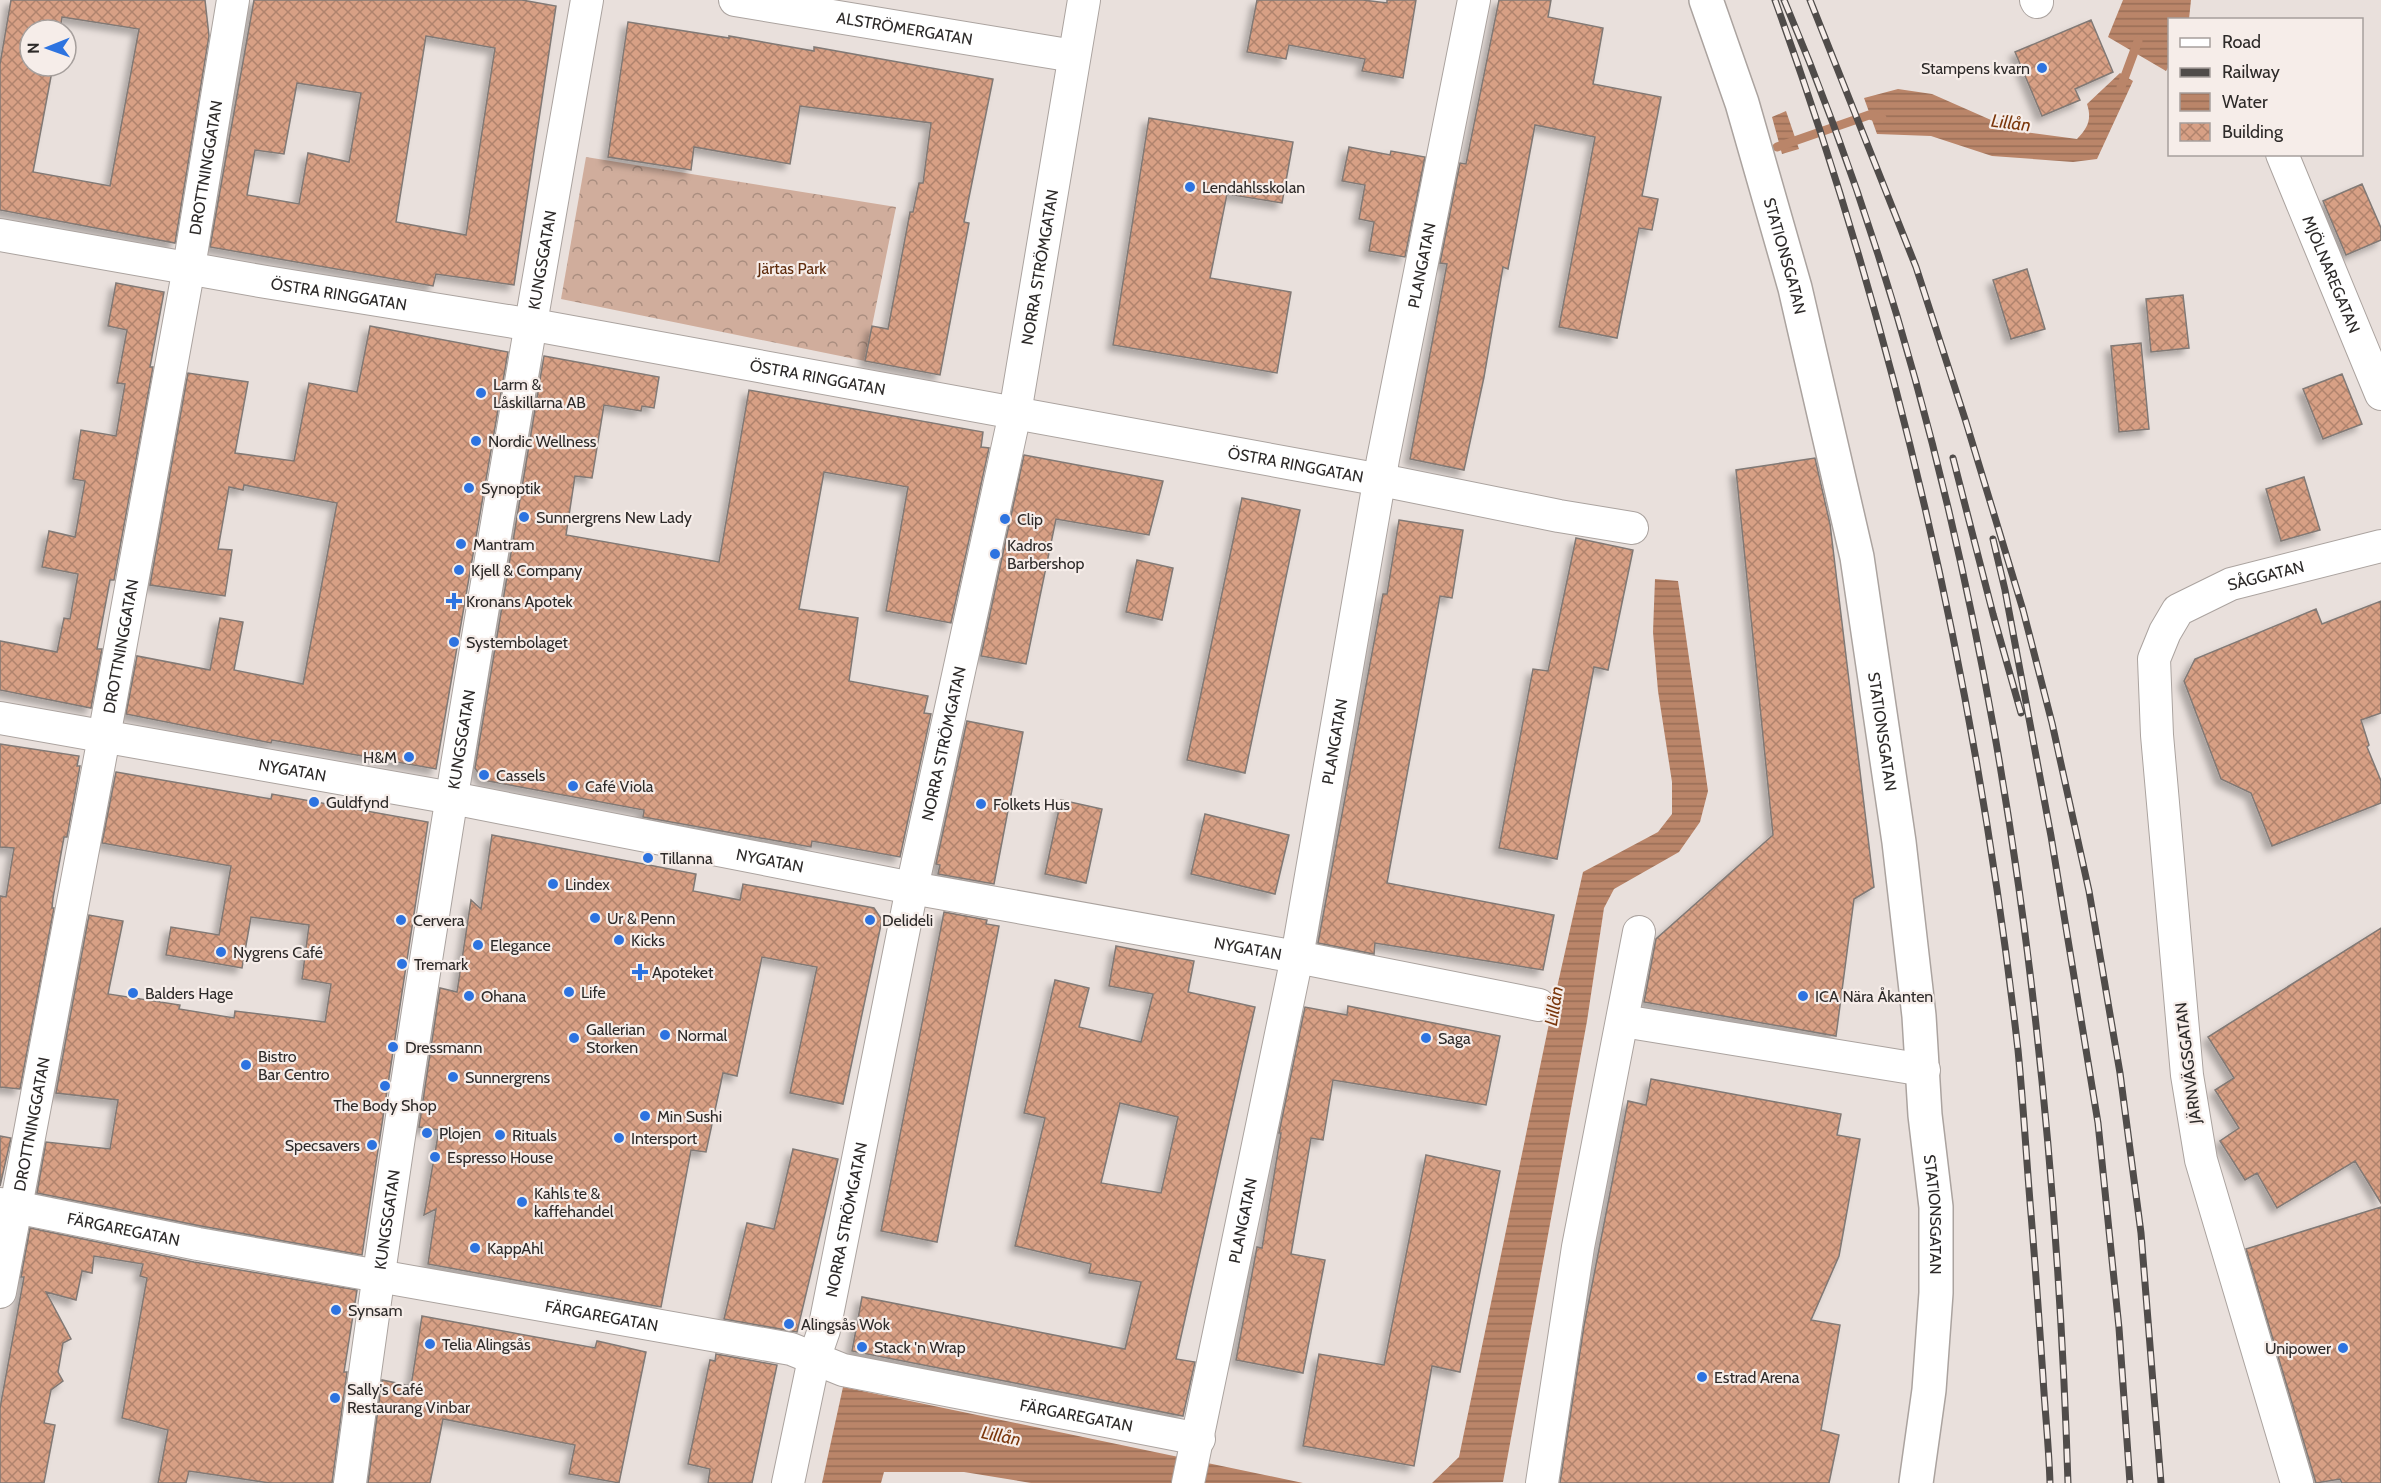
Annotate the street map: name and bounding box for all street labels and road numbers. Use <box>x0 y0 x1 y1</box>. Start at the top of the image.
street label: ALSTRÖMERGATAN <box>835 7 974 49</box>
street label: DROTTNINGGATAN <box>185 99 226 236</box>
street label: NORRA STRÖMGATAN <box>1017 188 1062 346</box>
street label: STATIONSGATAN <box>1760 195 1810 316</box>
street label: KUNGSGATAN <box>524 209 560 311</box>
street label: MJÖLNAREGATAN <box>2299 213 2364 336</box>
street label: PLANGATAN <box>1404 221 1439 310</box>
street label: ÖSTRA RINGGATAN <box>269 273 408 314</box>
street label: ÖSTRA RINGGATAN <box>748 355 887 399</box>
street label: ÖSTRA RINGGATAN <box>1226 443 1365 486</box>
street label: SÅGGATAN <box>2225 556 2306 594</box>
street label: DROTTNINGGATAN <box>99 577 142 715</box>
street label: NORRA STRÖMGATAN <box>917 664 969 822</box>
street label: STATIONSGATAN <box>1865 671 1901 792</box>
street label: KUNGSGATAN <box>444 688 479 790</box>
street label: PLANGATAN <box>1317 697 1351 786</box>
street label: NYGATAN <box>257 754 328 785</box>
street label: NYGATAN <box>735 844 805 876</box>
street label: NYGATAN <box>1213 933 1283 964</box>
street label: JÄRNVÄGSGATAN <box>2171 1001 2205 1126</box>
street label: DROTTNINGGATAN <box>10 1055 53 1193</box>
street label: NORRA STRÖMGATAN <box>821 1140 871 1299</box>
street label: STATIONSGATAN <box>1920 1153 1946 1274</box>
street label: KUNGSGATAN <box>370 1168 403 1271</box>
street label: PLANGATAN <box>1224 1176 1260 1265</box>
street label: FÄRGAREGATAN <box>65 1208 182 1250</box>
street label: FÄRGAREGATAN <box>544 1296 660 1335</box>
street label: FÄRGAREGATAN <box>1018 1395 1134 1435</box>

